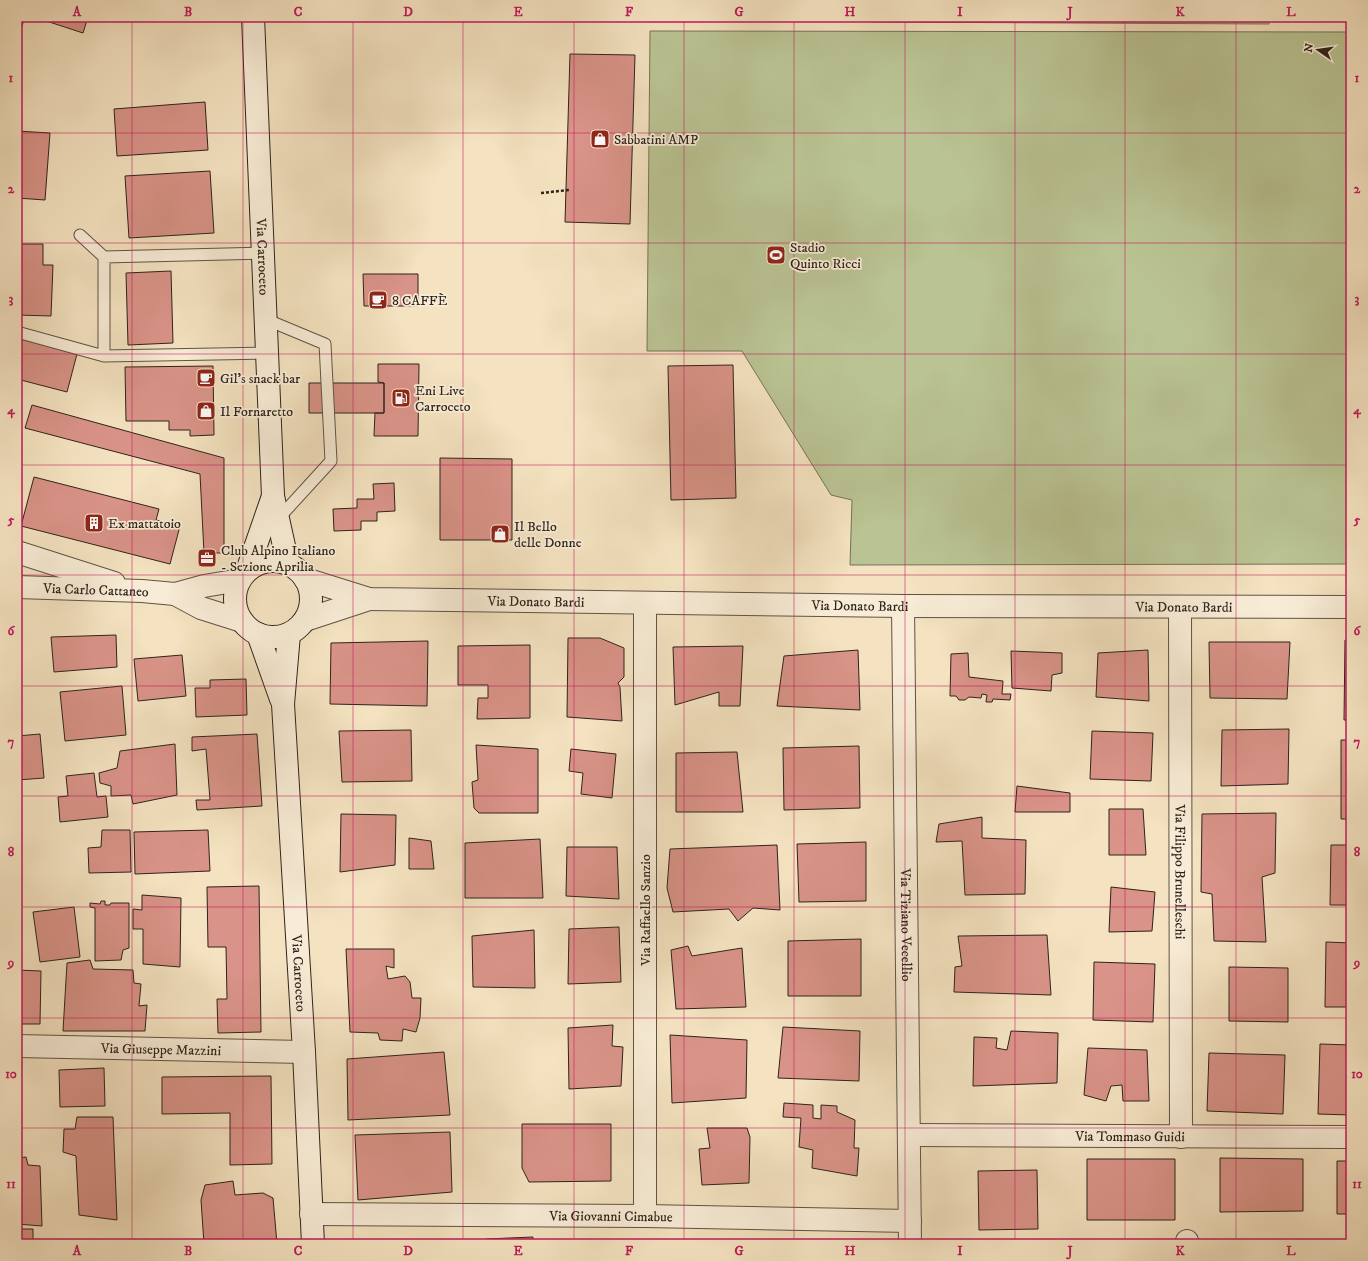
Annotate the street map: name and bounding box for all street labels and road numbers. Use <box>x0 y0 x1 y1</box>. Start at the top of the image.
street label: Via Carroceto <box>251 217 273 296</box>
street label: Via Carlo Cattaneo <box>42 580 150 602</box>
street label: Via Donato Bardi <box>486 593 585 612</box>
street label: Via Donato Bardi <box>810 597 909 616</box>
street label: Via Donato Bardi <box>1134 599 1233 617</box>
street label: Via Filippo Brunelleschi <box>1170 804 1189 940</box>
street label: Via Raffaello Sanzio <box>637 854 655 967</box>
street label: Via Tiziano Vecellio <box>896 867 915 982</box>
street label: Via Carroceto <box>287 933 310 1012</box>
street label: Via Giuseppe Mazzini <box>100 1040 222 1060</box>
street label: Via Tommaso Guidi <box>1074 1128 1185 1146</box>
street label: Via Giovanni Cimabue <box>548 1207 673 1227</box>

